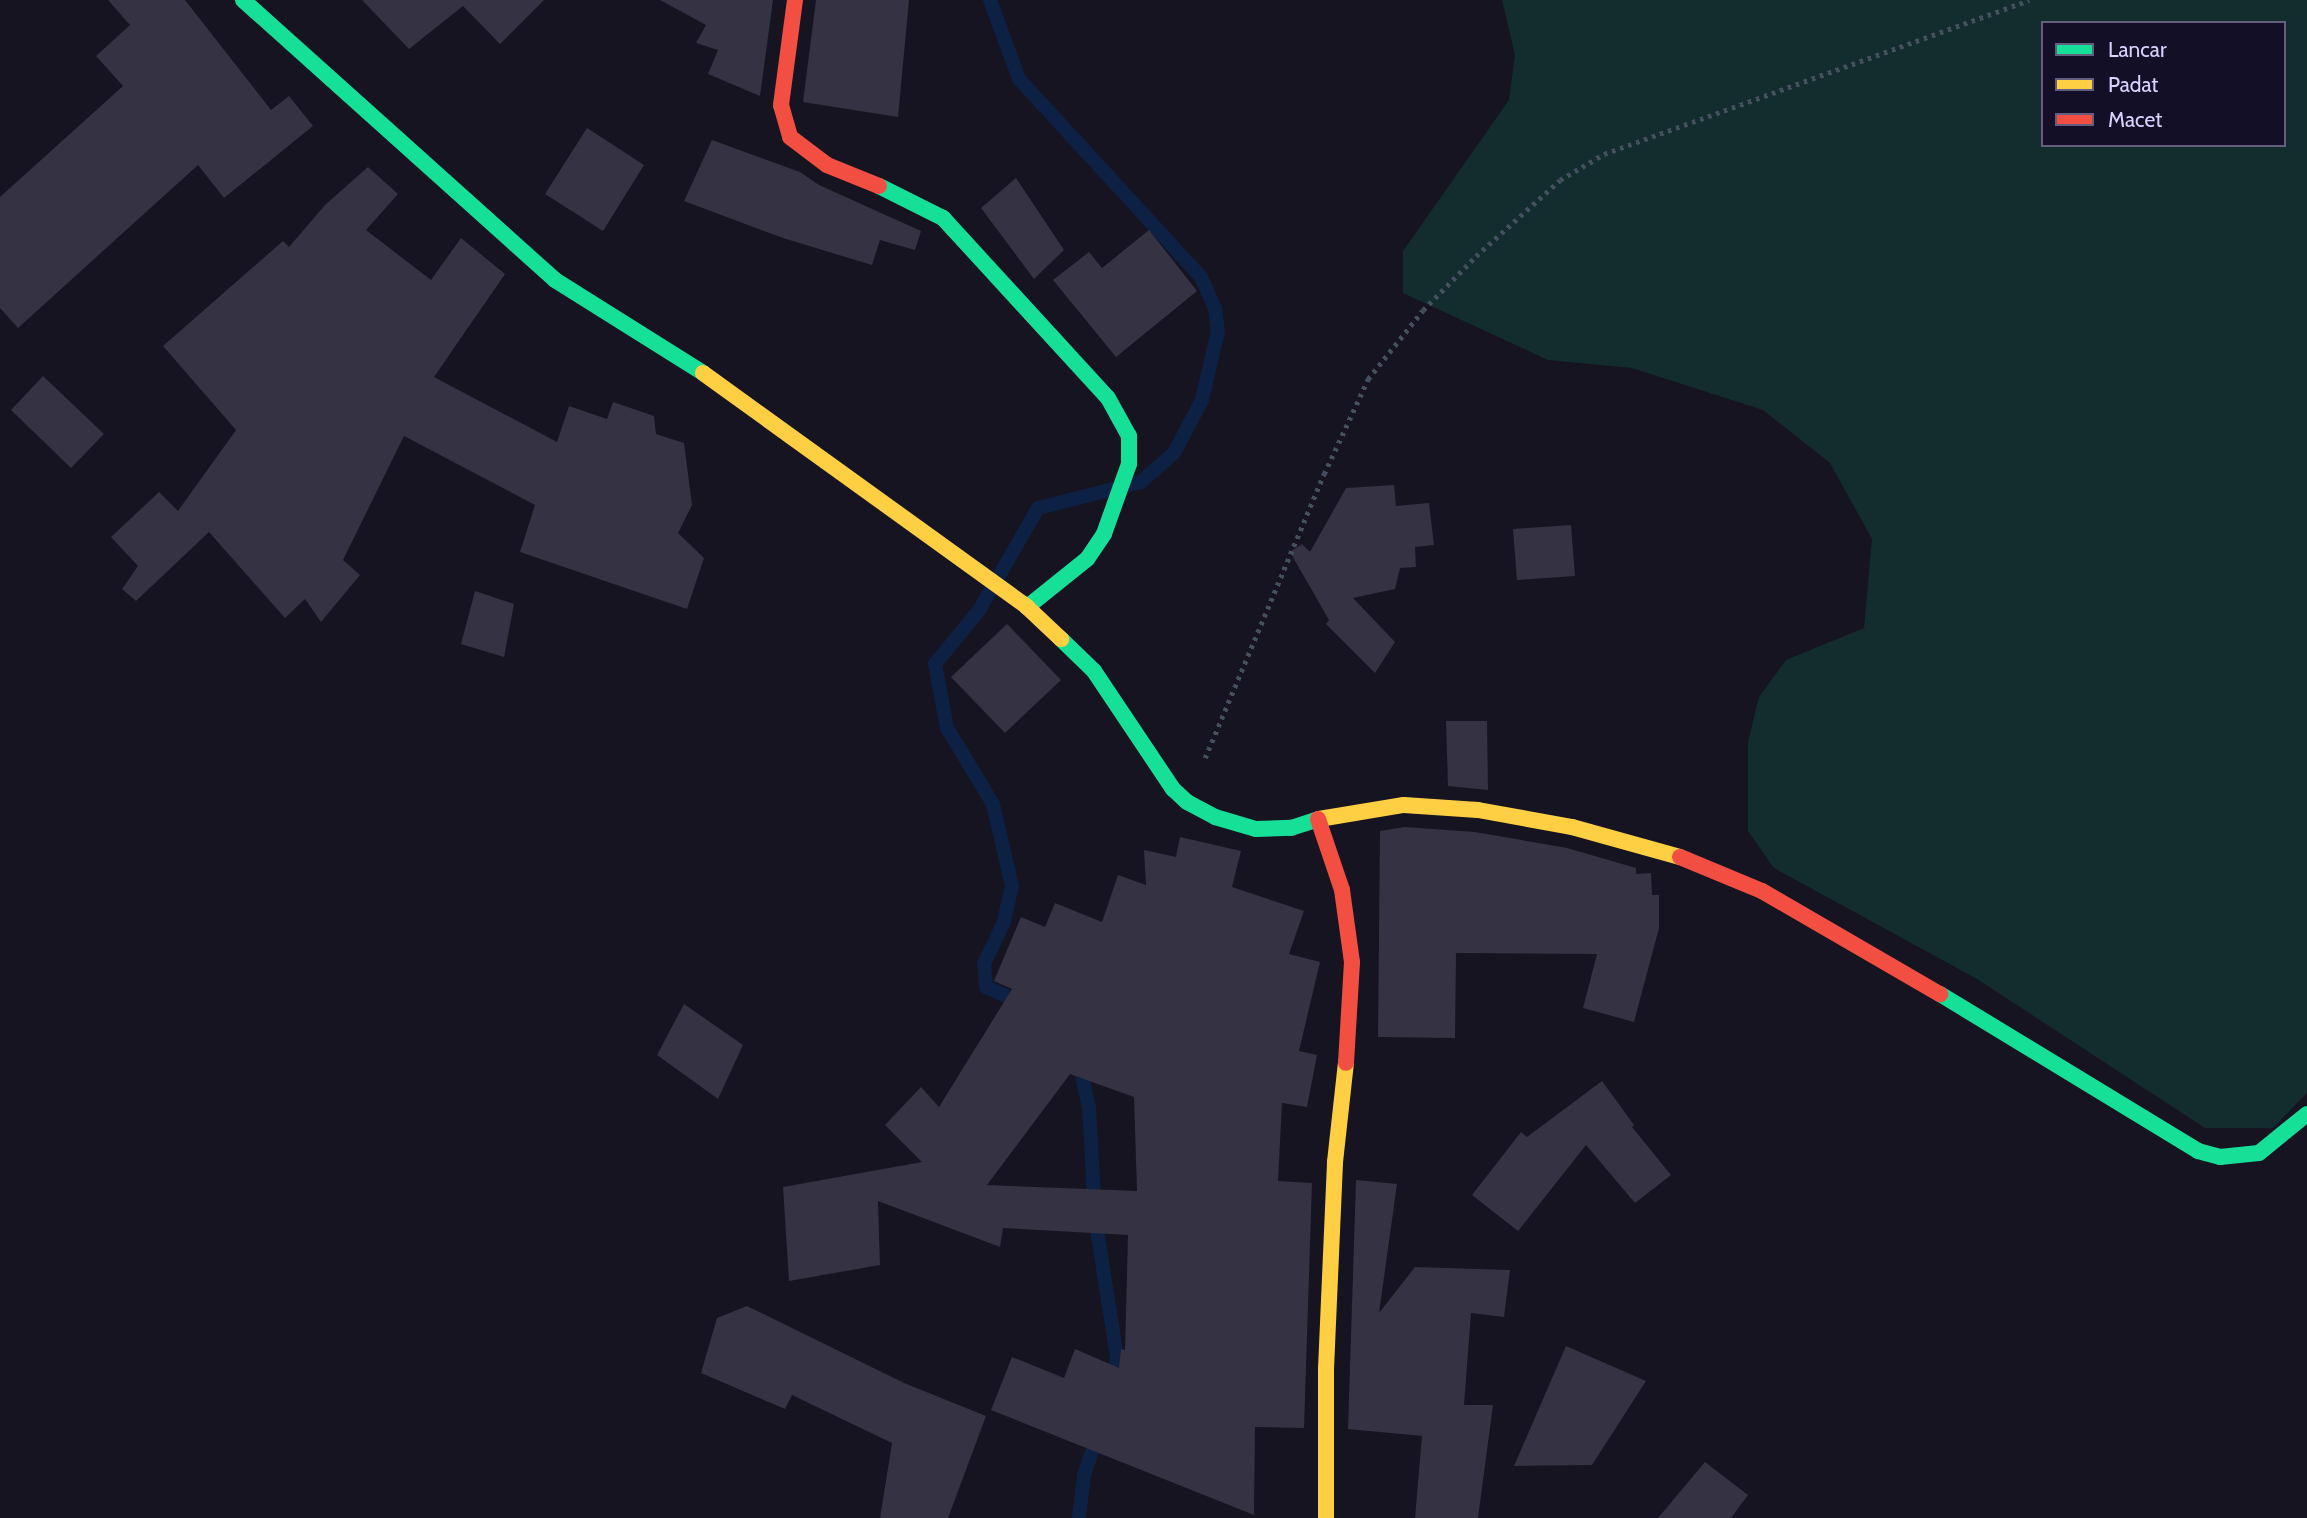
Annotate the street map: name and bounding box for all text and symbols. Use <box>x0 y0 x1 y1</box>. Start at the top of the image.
legend <box>2041 21 2286 147</box>
text: Lancar <box>2108 37 2167 62</box>
text: Padat <box>2108 72 2158 97</box>
text: Macet <box>2108 107 2162 132</box>

